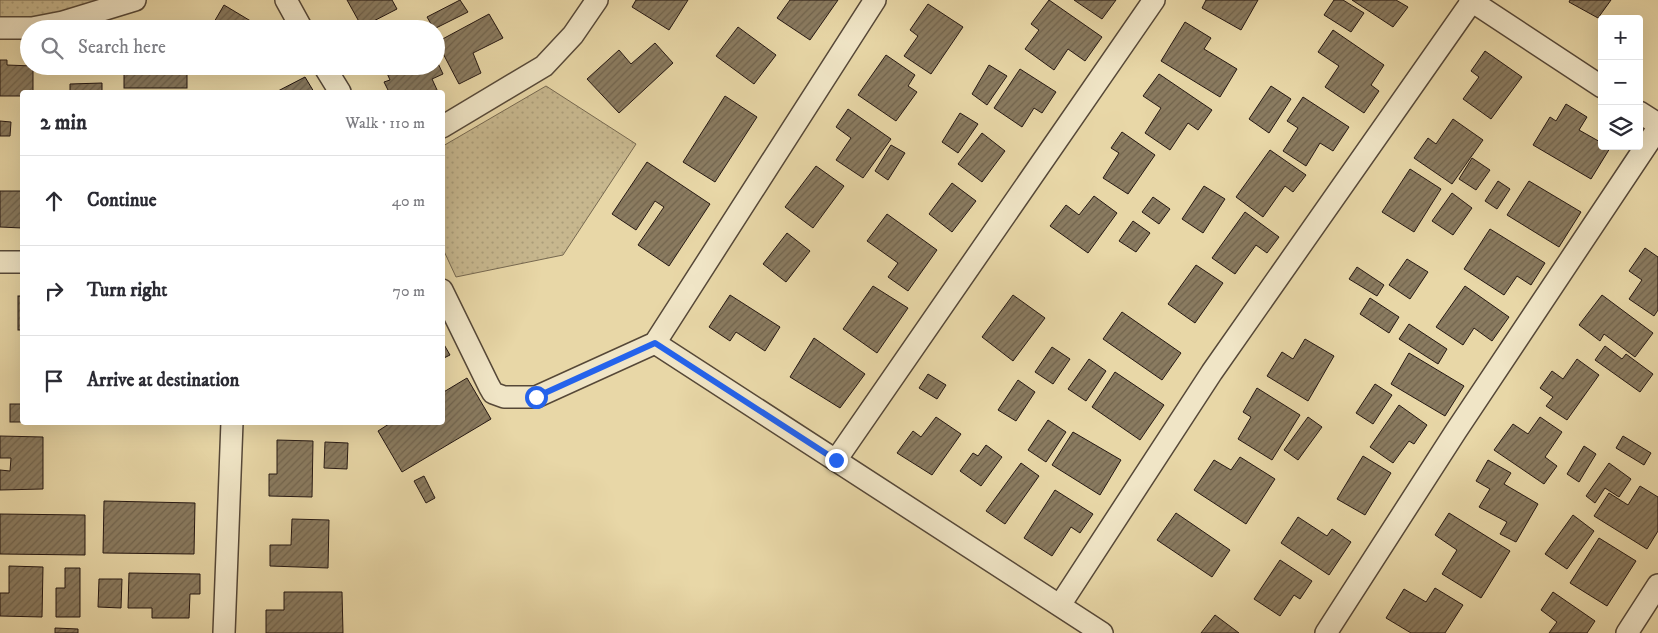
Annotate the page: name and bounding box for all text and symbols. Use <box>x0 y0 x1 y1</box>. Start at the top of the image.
map controls <box>1598 15 1643 150</box>
button: + <box>1598 15 1643 60</box>
search box <box>20 20 445 75</box>
icon: search <box>38 34 66 62</box>
text: Search here <box>78 36 166 59</box>
button: − <box>1598 60 1643 105</box>
button: layers <box>1598 105 1643 150</box>
text: 2 min <box>40 110 87 136</box>
text: Walk · 110 m <box>345 113 425 133</box>
icon: ahead <box>40 187 68 215</box>
text: Continue <box>87 189 157 212</box>
text: 40 m <box>392 191 425 211</box>
icon: right <box>40 277 68 305</box>
text: Turn right <box>87 279 167 302</box>
text: 70 m <box>393 281 425 301</box>
icon: arrive <box>40 367 68 395</box>
text: Arrive at destination <box>87 369 239 392</box>
route start <box>525 386 548 409</box>
route end <box>825 449 848 472</box>

